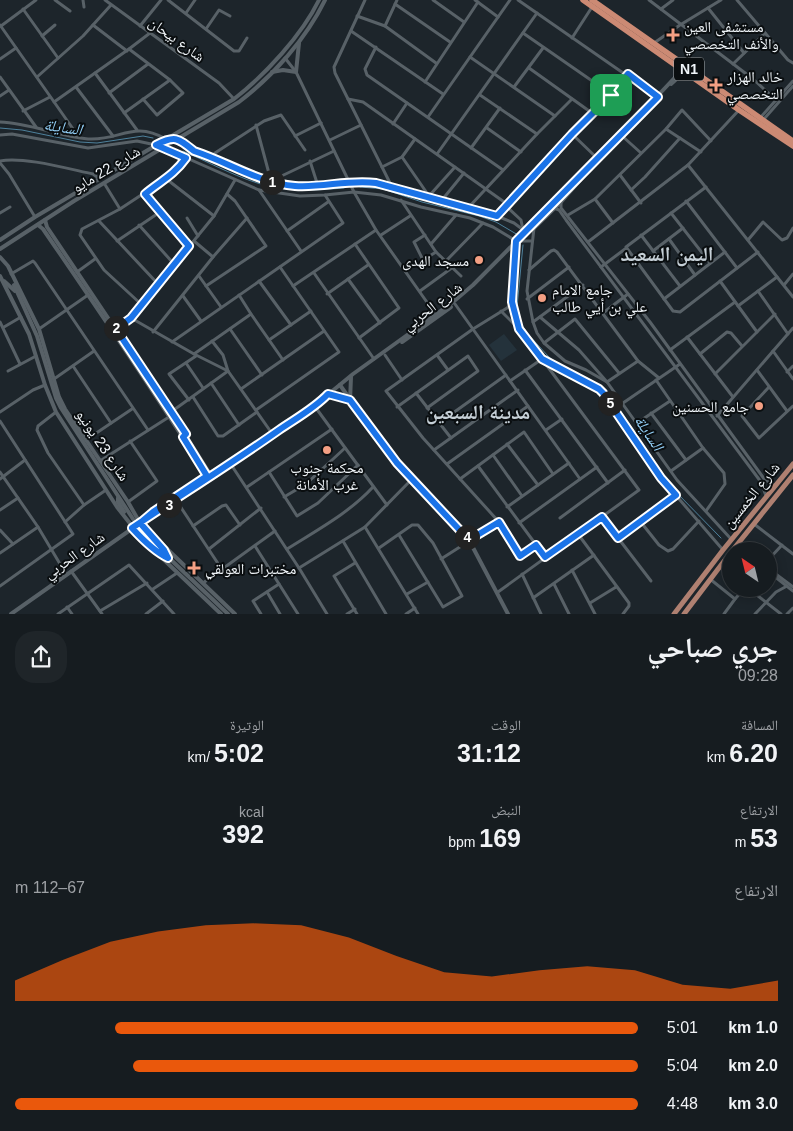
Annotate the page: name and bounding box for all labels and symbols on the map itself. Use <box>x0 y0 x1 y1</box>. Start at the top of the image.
street label: شارع بيحان <box>145 13 208 67</box>
place label: مستشفى العين والأنف التخصصي <box>684 18 779 55</box>
marker: مستشفى العين والأنف التخصصي <box>666 28 680 42</box>
road number: N1 <box>674 58 704 80</box>
place label: خالد الهزار التخصصي <box>726 68 783 105</box>
pin <box>590 74 632 116</box>
marker: خالد الهزار التخصصي <box>709 78 723 92</box>
water label: السايلة <box>43 116 85 139</box>
street label: شارع 22 مايو <box>69 142 144 198</box>
pin: 1 <box>260 170 284 194</box>
district label: اليمن السعيد <box>621 243 713 267</box>
place label: مسجد الهدى <box>402 252 469 271</box>
marker: مسجد الهدى <box>473 254 485 266</box>
street label: شارع الحربي <box>399 278 467 337</box>
place label: جامع الامام علي بن أيي طالب <box>552 281 648 318</box>
marker: جامع الامام علي بن أيي طالب <box>536 292 548 304</box>
pin: 2 <box>104 316 128 340</box>
pin: 5 <box>598 390 622 416</box>
place label: جامع الحسنين <box>672 398 749 417</box>
marker: جامع الحسنين <box>753 400 765 412</box>
district label: مدينة السبعين <box>426 401 530 425</box>
street label: شارع 23 يونيو <box>71 406 133 485</box>
water label: السايلة <box>631 412 668 456</box>
marker: محكمة جنوب غرب الأمانة <box>321 444 333 456</box>
place label: محكمة جنوب غرب الأمانة <box>290 459 364 494</box>
street label: شارع الخمسين <box>719 459 784 533</box>
pin: 3 <box>156 492 182 518</box>
pin: 4 <box>454 524 480 550</box>
street label: شارع الحربي <box>40 528 110 585</box>
north arrow <box>722 542 778 598</box>
place label: مختبرات العولقي <box>205 560 296 580</box>
marker: مختبرات العولقي <box>187 561 201 575</box>

